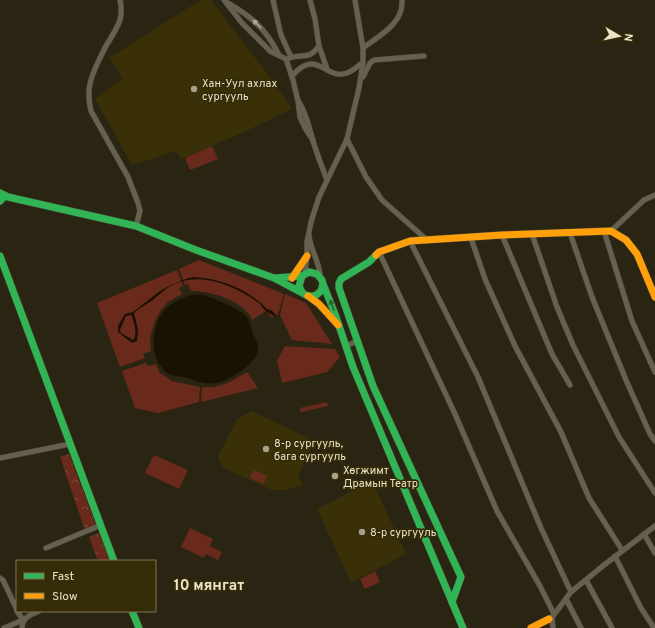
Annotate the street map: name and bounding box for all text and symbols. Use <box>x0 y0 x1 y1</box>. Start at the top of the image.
north arrow <box>599 16 639 56</box>
one-way arrow <box>252 19 262 29</box>
text: N <box>620 32 635 42</box>
place label: Хан-Уул ахлах сургууль <box>202 77 277 104</box>
marker: Хан-Уул ахлах сургууль <box>189 84 199 94</box>
one-way arrow <box>328 299 334 311</box>
place label: 8-р сургууль, бага сургууль <box>274 437 346 464</box>
marker: 8-р сургууль, бага сургууль <box>261 444 271 454</box>
place label: Хөгжимт Драмын Театр <box>343 464 418 491</box>
marker: Хөгжимт Драмын Театр <box>330 471 340 481</box>
place label: 8-р сургууль <box>370 526 437 540</box>
marker: 8-р сургууль <box>357 527 367 537</box>
legend <box>16 560 156 612</box>
text: Fast <box>52 569 74 585</box>
district label: 10 мянгат <box>174 577 244 596</box>
text: Slow <box>52 589 78 605</box>

